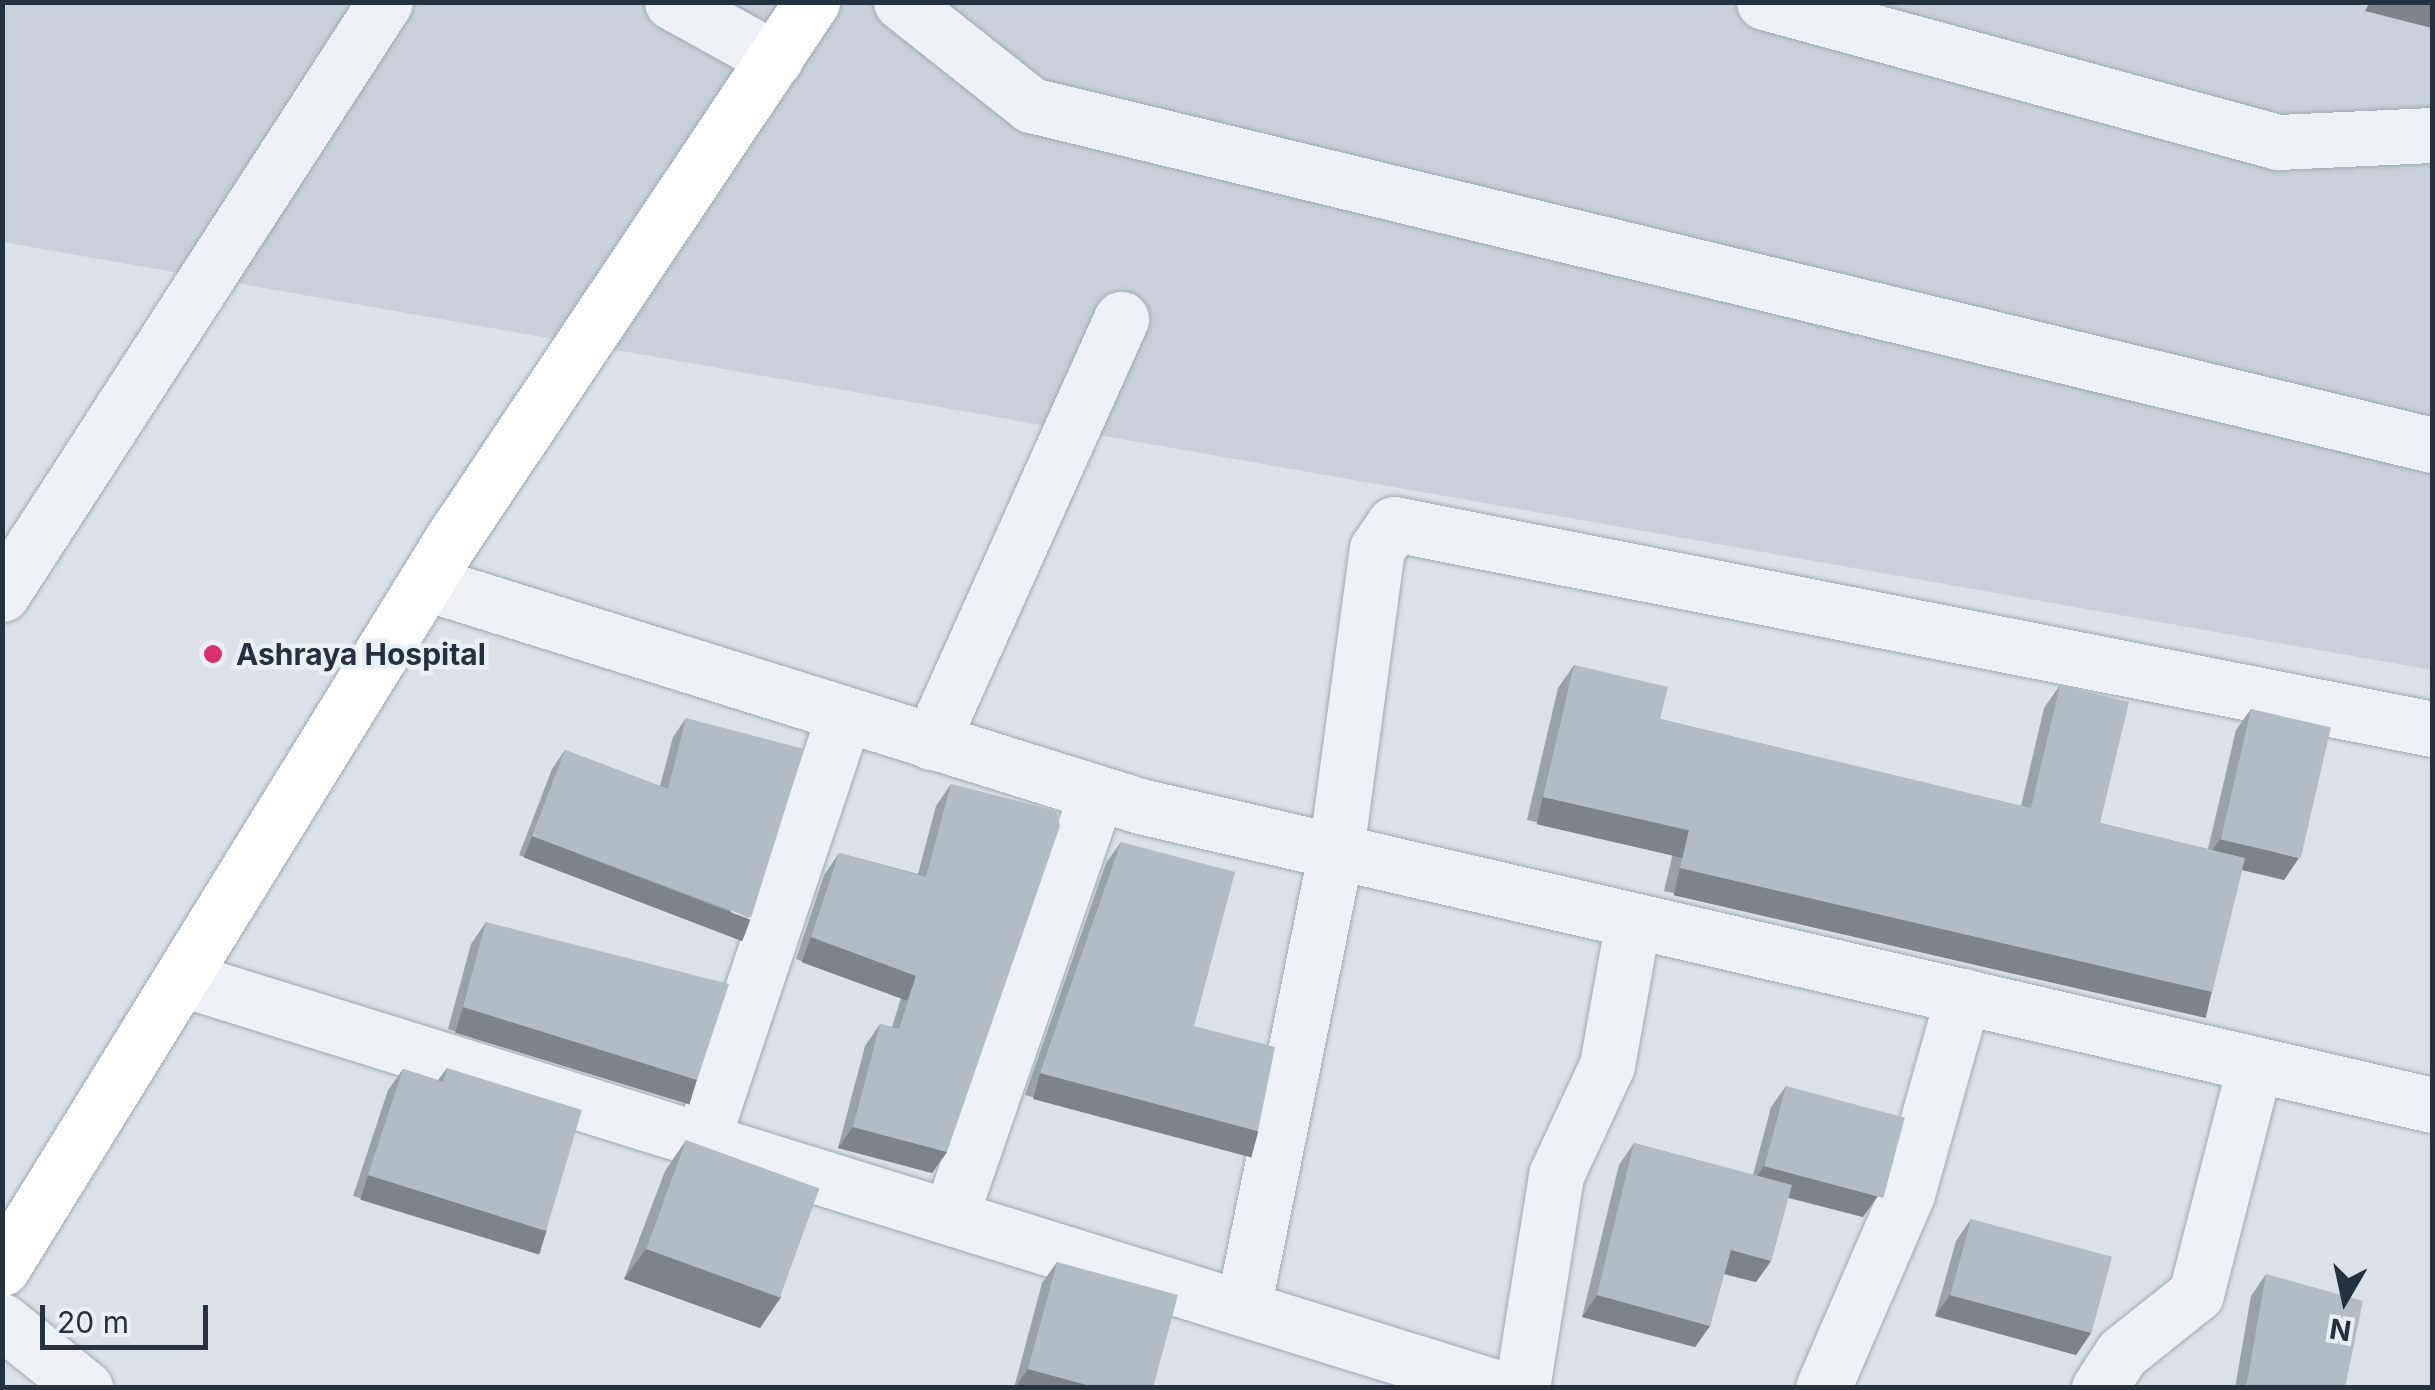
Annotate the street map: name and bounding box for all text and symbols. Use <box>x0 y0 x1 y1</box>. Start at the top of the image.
place label: Ashraya Hospital <box>236 636 486 672</box>
marker: Ashraya Hospital <box>200 641 226 667</box>
north arrow <box>2295 1250 2395 1350</box>
scale bar <box>45 1285 212 1347</box>
text: 20 m <box>57 1304 129 1340</box>
text: N <box>2327 1311 2354 1348</box>

